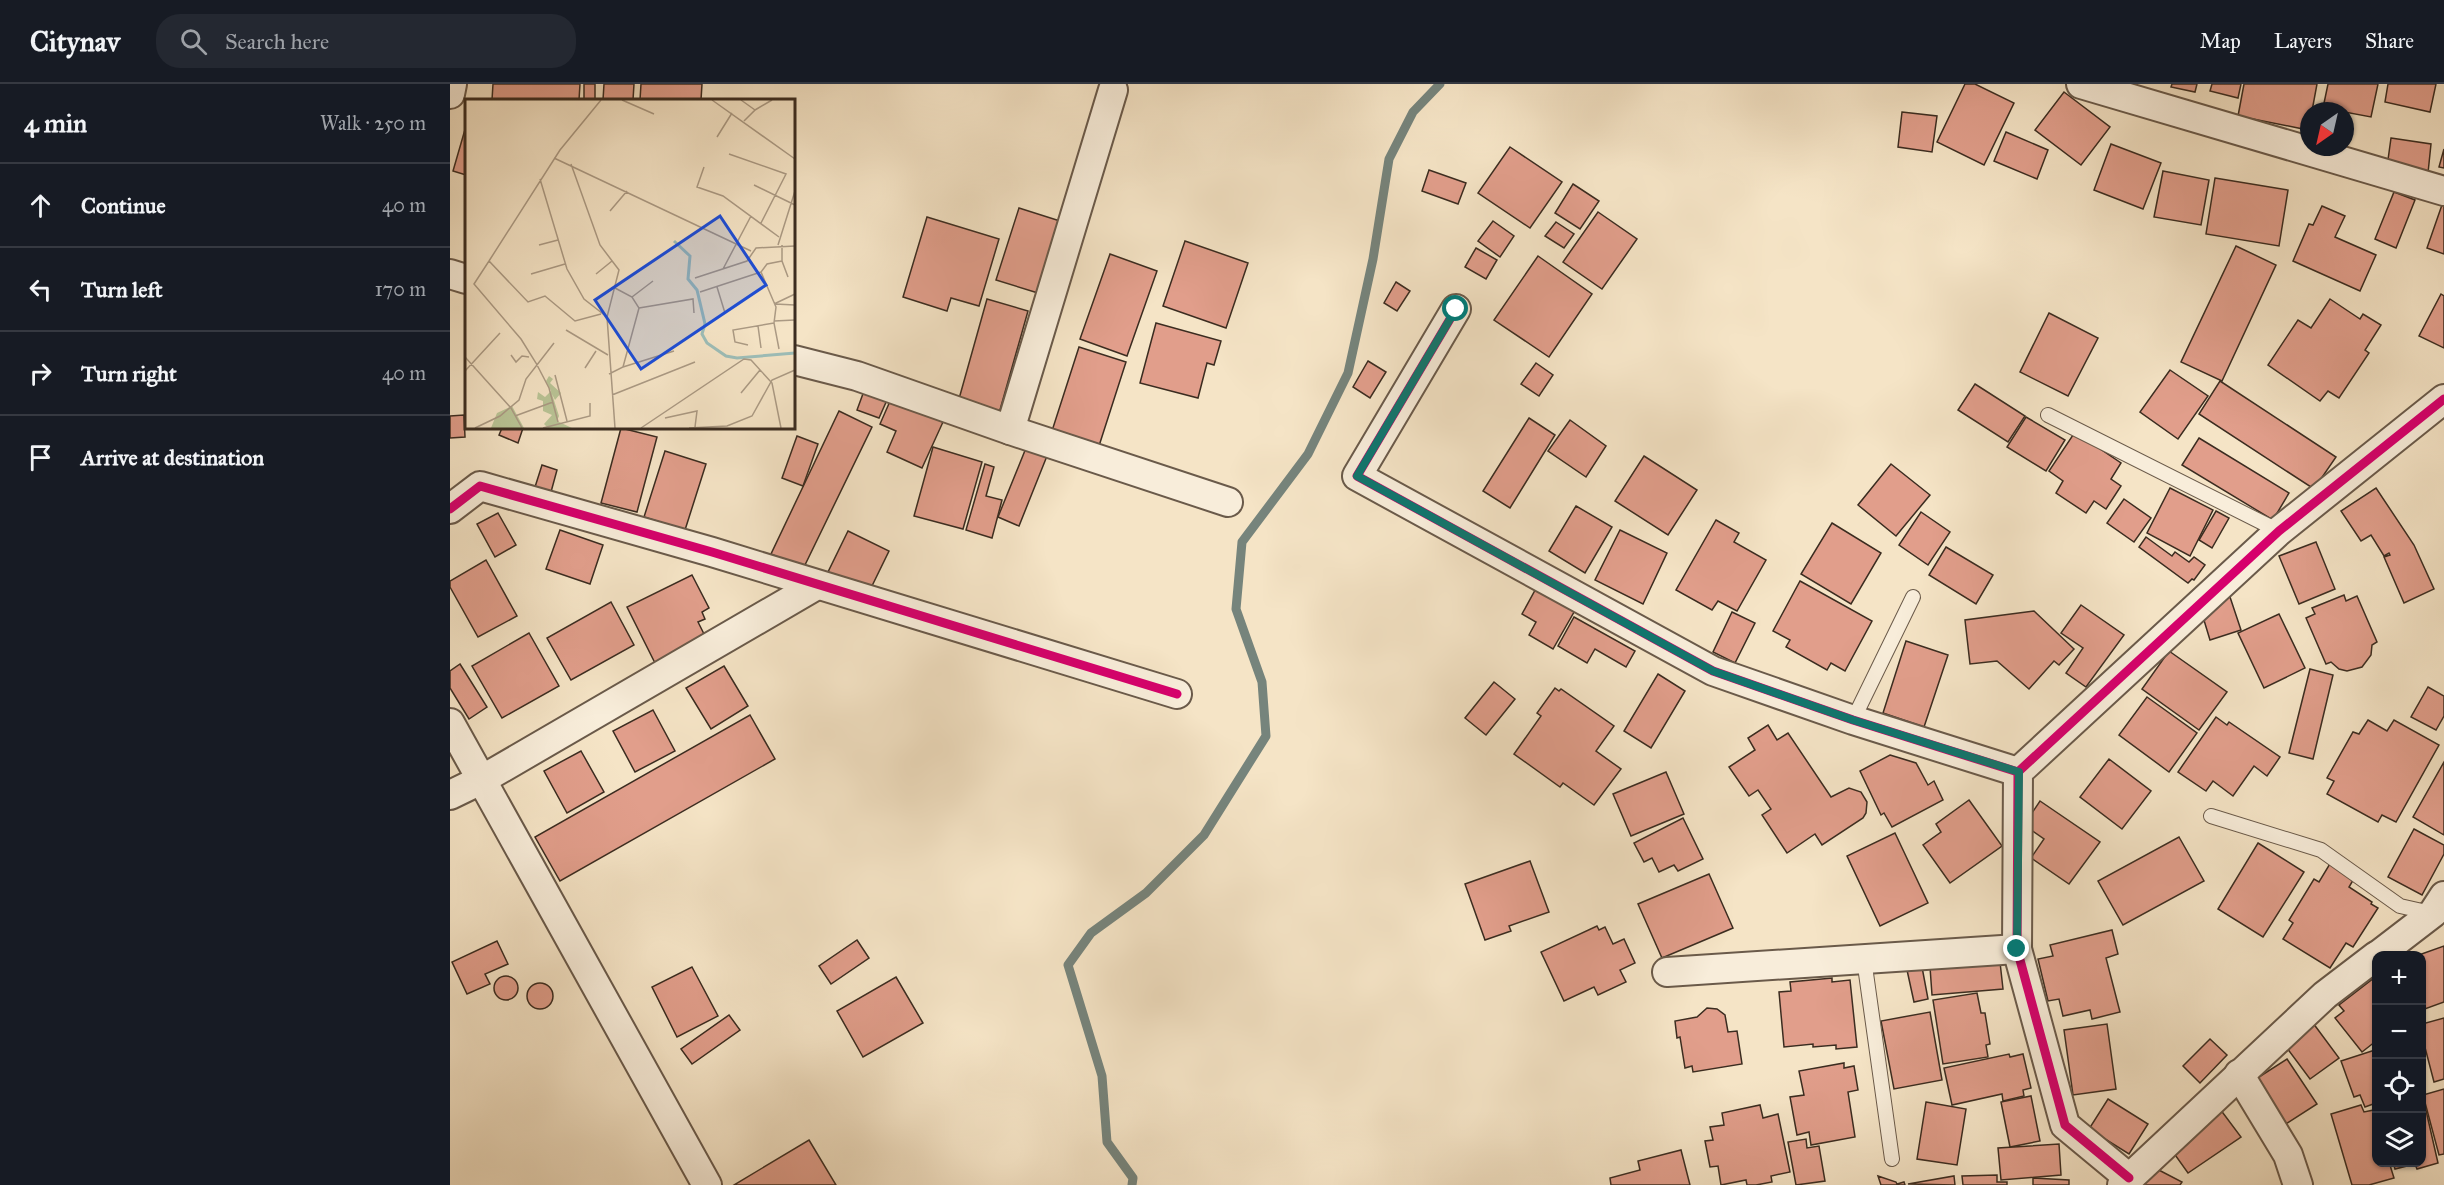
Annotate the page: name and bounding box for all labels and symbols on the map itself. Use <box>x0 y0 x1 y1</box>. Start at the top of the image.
inset map <box>465 99 795 429</box>
north arrow <box>2300 102 2354 156</box>
route start <box>1442 295 1468 321</box>
route end <box>2003 935 2029 961</box>

